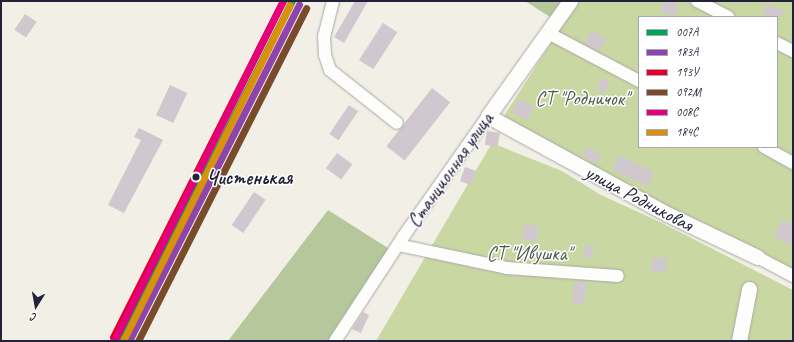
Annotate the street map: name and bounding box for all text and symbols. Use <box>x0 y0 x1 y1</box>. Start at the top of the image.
legend <box>638 16 778 148</box>
text: 007А <box>676 24 698 40</box>
text: 183А <box>676 44 698 60</box>
text: 193У <box>676 64 698 80</box>
text: 092М <box>676 84 701 100</box>
park label: СТ "Родничок" <box>535 86 629 110</box>
text: 008С <box>676 104 698 120</box>
street label: Станционная улица <box>401 108 499 232</box>
text: 184С <box>676 124 698 140</box>
street label: улица Родниковая <box>581 160 697 236</box>
place label: Чистенькая <box>206 165 292 189</box>
marker: Чистенькая <box>189 170 203 184</box>
park label: СТ "Ивушка" <box>487 241 571 265</box>
north arrow <box>16 286 56 326</box>
text: С <box>30 310 38 325</box>

